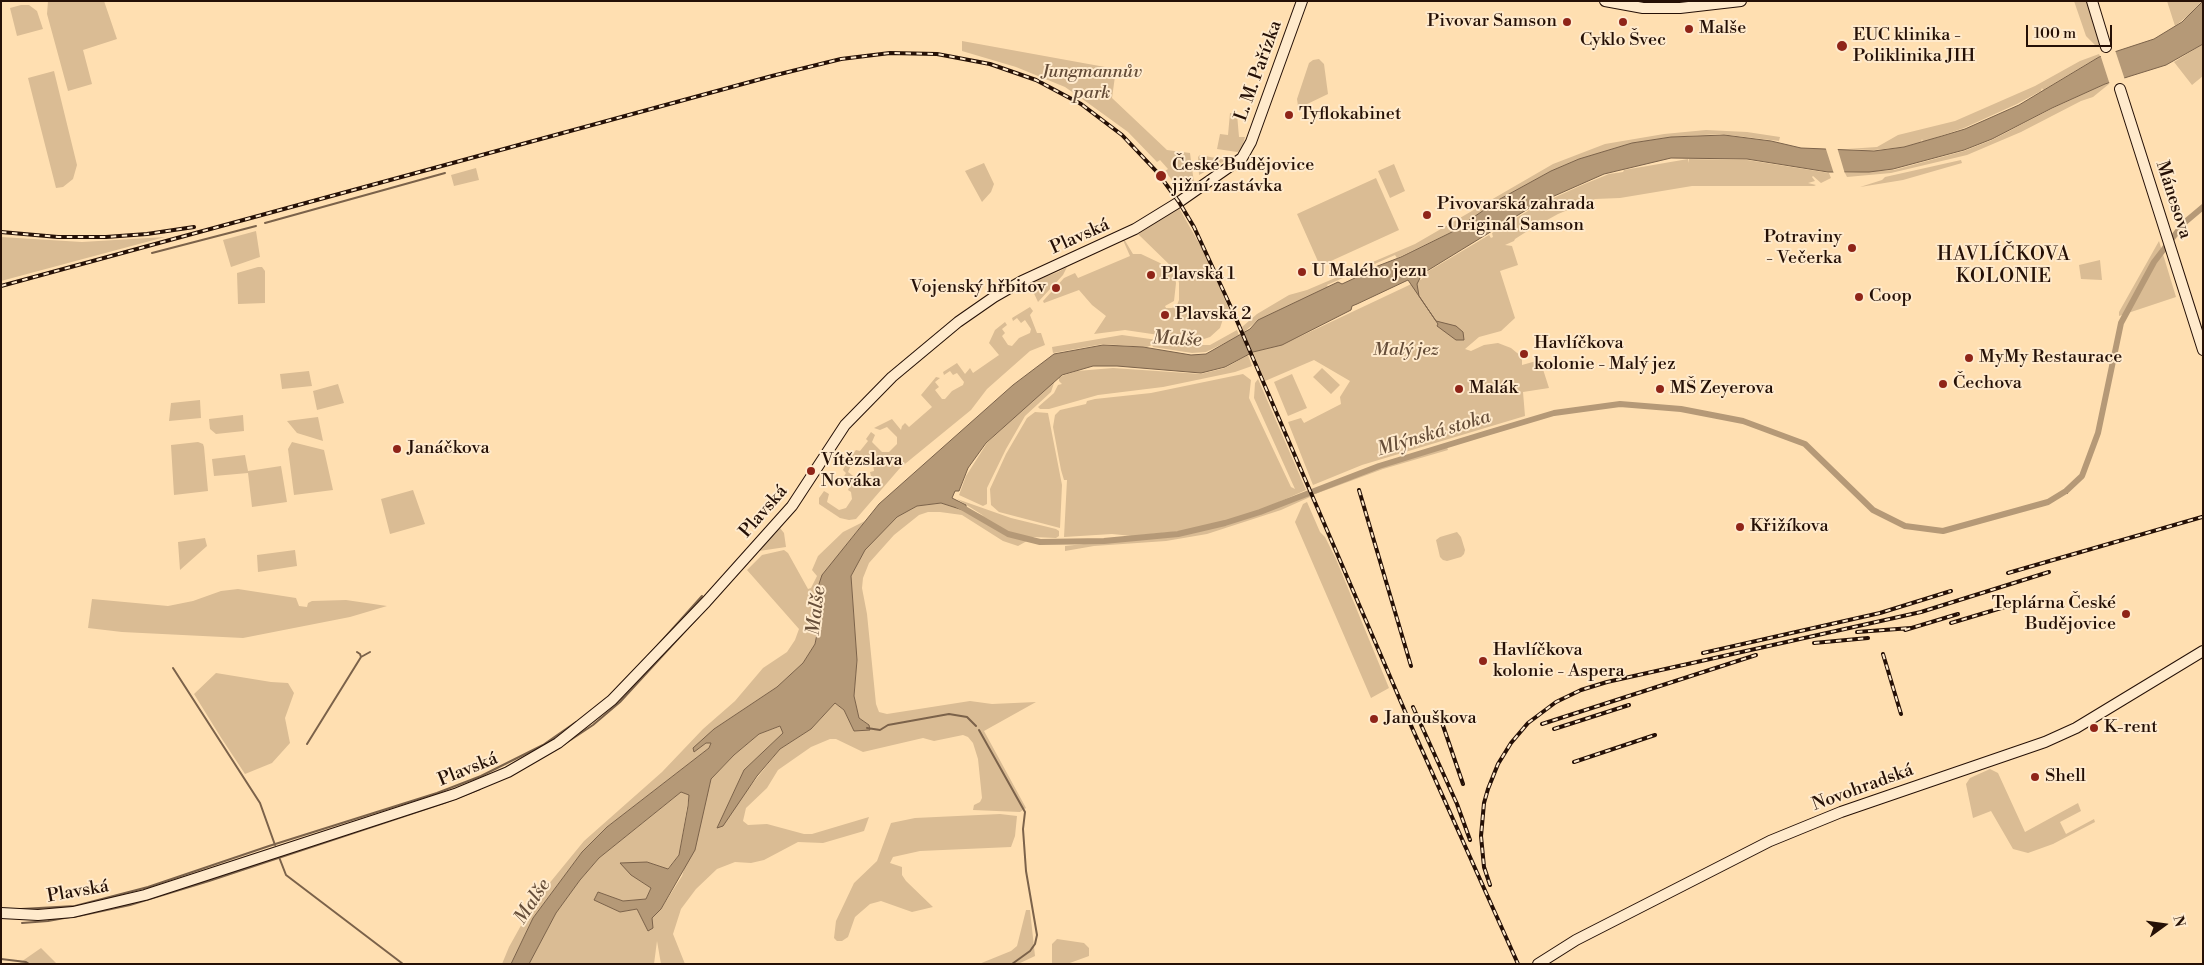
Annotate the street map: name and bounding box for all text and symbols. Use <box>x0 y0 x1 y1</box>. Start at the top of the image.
place label: Pivovar Samson <box>1427 11 1557 33</box>
scale bar <box>2029 15 2115 47</box>
marker: Pivovar Samson <box>1561 16 1573 28</box>
marker: Cyklo Švec <box>1617 16 1629 28</box>
street label: L. M. Pařízka <box>1231 18 1287 124</box>
place label: Malše <box>1699 18 1746 40</box>
marker: Malše <box>1683 23 1695 35</box>
text: 100 m <box>2034 24 2076 43</box>
place label: EUC klinika - Poliklinika JIH <box>1853 25 1975 68</box>
place label: Cyklo Švec <box>1580 30 1666 52</box>
marker: EUC klinika - Poliklinika JIH <box>1835 39 1849 53</box>
park label: Jungmannův park <box>1042 62 1142 104</box>
place label: Tyflokabinet <box>1299 104 1401 126</box>
marker: Tyflokabinet <box>1283 109 1295 121</box>
place label: České Budějovice jižní zastávka <box>1172 155 1314 198</box>
street label: Mánesova <box>2150 158 2196 242</box>
marker: České Budějovice jižní zastávka <box>1154 169 1168 183</box>
place label: Pivovarská zahrada - Originál Samson <box>1437 194 1595 236</box>
marker: Pivovarská zahrada - Originál Samson <box>1421 209 1433 221</box>
street label: Plavská <box>1047 214 1113 260</box>
place label: Potraviny - Večerka <box>1764 227 1842 270</box>
marker: Potraviny - Večerka <box>1846 242 1858 254</box>
district label: HAVLÍČKOVA KOLONIE <box>1936 244 2072 288</box>
place label: U Malého jezu <box>1312 261 1427 283</box>
place label: Plavská 1 <box>1161 264 1235 286</box>
marker: U Malého jezu <box>1296 266 1308 278</box>
marker: Plavská 1 <box>1145 269 1157 281</box>
place label: Vojenský hřbitov <box>910 277 1046 299</box>
marker: Vojenský hřbitov <box>1050 282 1062 294</box>
place label: Coop <box>1869 286 1912 308</box>
marker: Coop <box>1853 291 1865 303</box>
place label: Plavská 2 <box>1175 304 1251 326</box>
marker: Plavská 2 <box>1159 309 1171 321</box>
water label: Malše <box>1152 327 1202 353</box>
place label: Havlíčkova kolonie - Malý jez <box>1534 333 1676 376</box>
park label: Malý jez <box>1373 340 1439 362</box>
place label: MyMy Restaurace <box>1979 347 2122 369</box>
marker: Havlíčkova kolonie - Malý jez <box>1518 348 1530 360</box>
marker: MyMy Restaurace <box>1963 352 1975 364</box>
place label: Čechova <box>1953 373 2022 395</box>
place label: Malák <box>1469 378 1518 400</box>
place label: MŠ Zeyerova <box>1670 378 1774 400</box>
marker: Čechova <box>1937 378 1949 390</box>
marker: Malák <box>1453 383 1465 395</box>
marker: MŠ Zeyerova <box>1654 383 1666 395</box>
water label: Mlýnská stoka <box>1374 406 1494 462</box>
place label: Janáčkova <box>407 438 490 460</box>
marker: Janáčkova <box>391 443 403 455</box>
place label: Vítězslava Nováka <box>821 450 903 492</box>
marker: Vítězslava Nováka <box>805 465 817 477</box>
street label: Plavská <box>735 481 793 543</box>
place label: Křižíkova <box>1750 516 1829 538</box>
marker: Křižíkova <box>1734 521 1746 533</box>
water label: Malše <box>803 585 831 637</box>
place label: Teplárna České Budějovice <box>1992 593 2116 636</box>
marker: Teplárna České Budějovice <box>2120 608 2132 620</box>
place label: Havlíčkova kolonie - Aspera <box>1493 640 1625 682</box>
marker: Havlíčkova kolonie - Aspera <box>1477 655 1489 667</box>
place label: Janouškova <box>1384 708 1477 730</box>
marker: Janouškova <box>1368 713 1380 725</box>
place label: K-rent <box>2104 717 2158 739</box>
marker: K-rent <box>2088 722 2100 734</box>
street label: Plavská <box>435 748 501 792</box>
street label: Novohradská <box>1809 760 1917 816</box>
place label: Shell <box>2045 766 2086 788</box>
marker: Shell <box>2029 771 2041 783</box>
water label: Malše <box>510 875 556 929</box>
street label: Plavská <box>45 876 111 908</box>
north arrow <box>2139 900 2189 950</box>
text: N <box>2168 914 2189 929</box>

